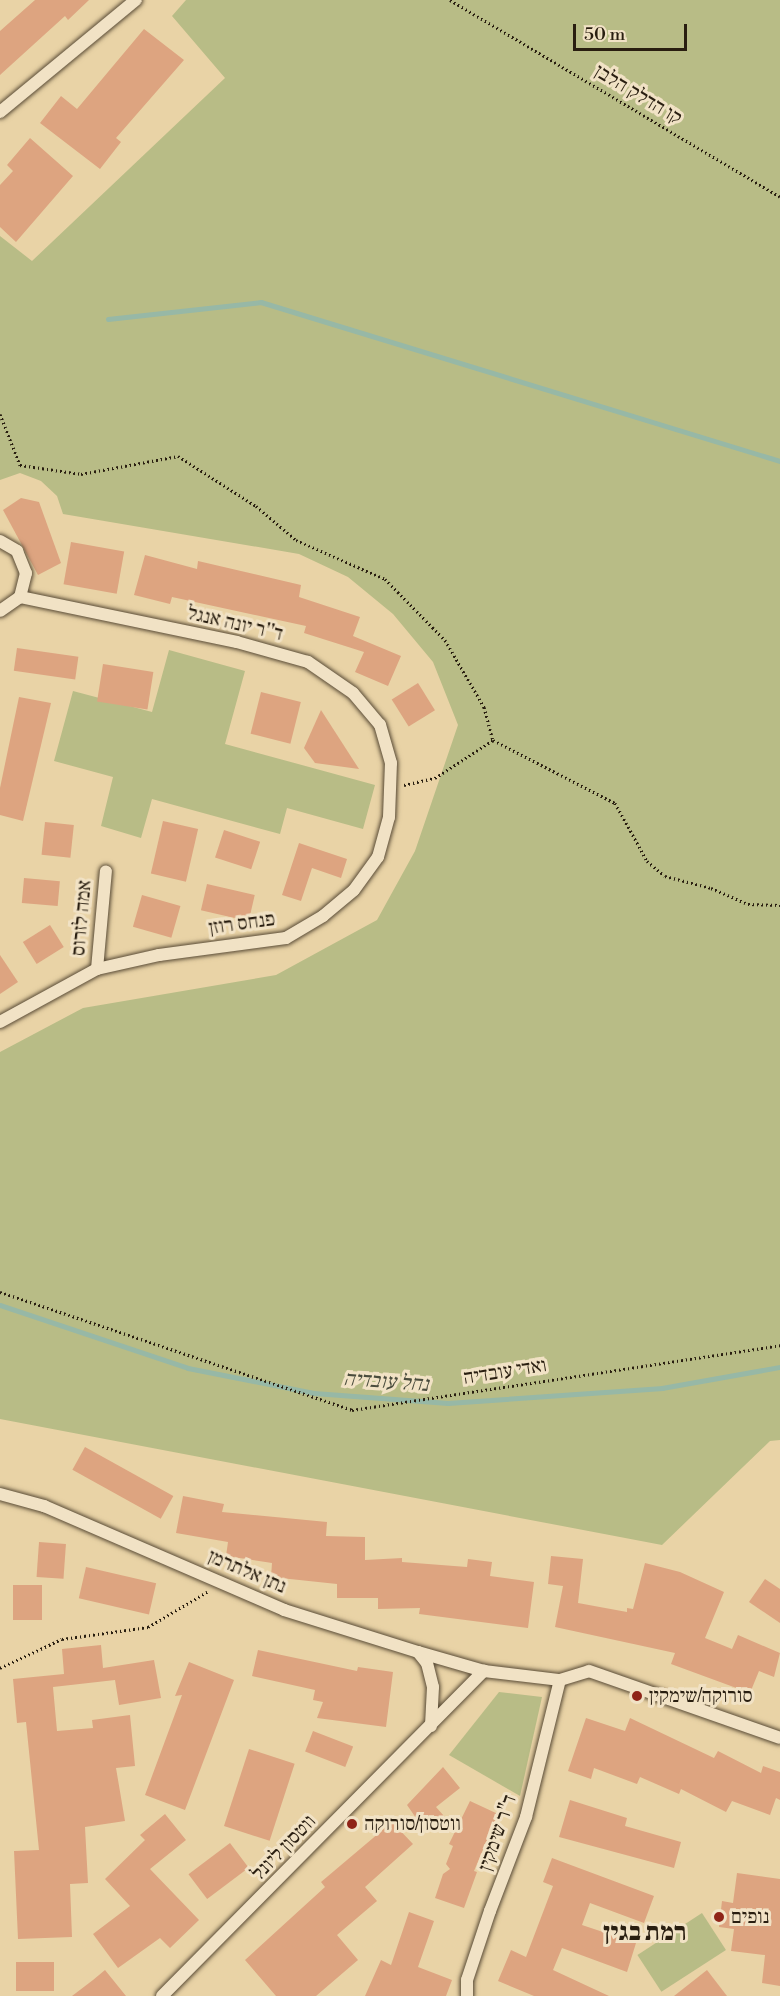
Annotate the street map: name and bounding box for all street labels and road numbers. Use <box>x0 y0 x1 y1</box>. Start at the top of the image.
street label: קו הדלק הלבן <box>590 60 686 130</box>
street label: ד''ר יונה אנגל <box>185 601 285 647</box>
street label: אמה לזרוס <box>67 879 97 957</box>
street label: פנחס רוזן <box>207 907 277 941</box>
street label: ואדי עובדיה <box>461 1354 549 1390</box>
street label: נתן אלתרמן <box>204 1545 290 1599</box>
street label: ד"ר שימקין <box>474 1792 522 1874</box>
street label: ווטסון ליונל <box>247 1810 321 1886</box>

